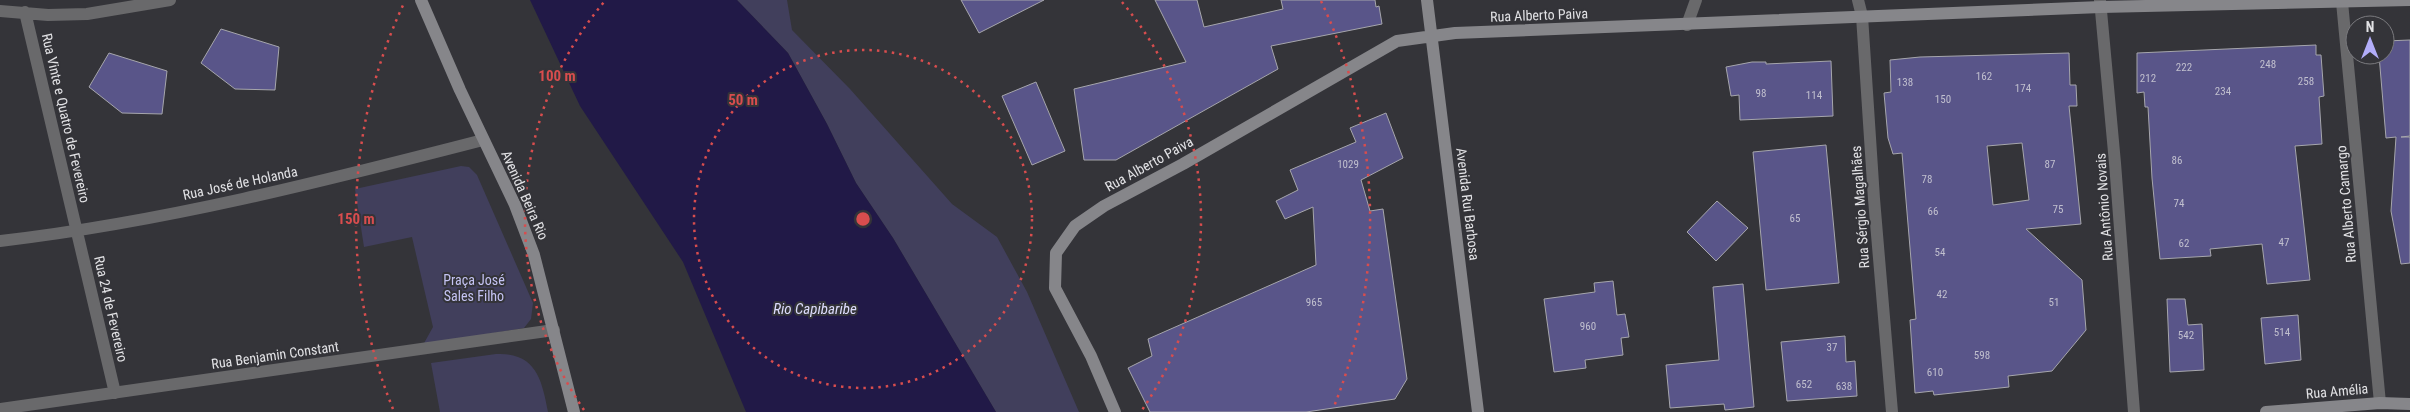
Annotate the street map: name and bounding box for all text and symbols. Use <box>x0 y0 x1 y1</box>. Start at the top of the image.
street label: Rua Alberto Paiva <box>1490 5 1588 25</box>
north arrow <box>2345 15 2395 65</box>
text: N <box>2366 19 2374 35</box>
street label: Rua Vinte e Quatro de Fevereiro <box>39 32 93 204</box>
house number: 248 <box>2260 58 2276 71</box>
house number: 222 <box>2176 61 2192 74</box>
text: 100 m <box>538 67 576 85</box>
house number: 162 <box>1976 70 1992 83</box>
house number: 212 <box>2140 72 2156 85</box>
house number: 258 <box>2298 75 2314 88</box>
house number: 138 <box>1897 76 1913 89</box>
house number: 174 <box>2015 82 2032 95</box>
house number: 234 <box>2215 85 2232 98</box>
house number: 98 <box>1756 87 1766 100</box>
house number: 114 <box>1806 89 1823 102</box>
text: 50 m <box>728 91 758 109</box>
house number: 150 <box>1935 93 1951 106</box>
street label: Rua Alberto Paiva <box>1102 133 1196 195</box>
street label: Rua Sérgio Magalhães <box>1848 145 1872 269</box>
street label: Rua Alberto Camargo <box>2333 145 2359 263</box>
street label: Avenida Rui Barbosa <box>1453 147 1483 261</box>
street label: Avenida Beira Rio <box>498 148 552 242</box>
street label: Rua Antônio Novais <box>2092 153 2116 261</box>
house number: 86 <box>2172 154 2182 167</box>
house number: 1029 <box>1337 158 1359 171</box>
house number: 87 <box>2045 158 2055 171</box>
street label: Rua José de Holanda <box>181 163 299 203</box>
house number: 78 <box>1922 173 1932 186</box>
house number: 74 <box>2174 197 2185 210</box>
house number: 75 <box>2053 203 2063 216</box>
house number: 66 <box>1928 205 1938 218</box>
text: 150 m <box>337 210 375 228</box>
centre of rings <box>854 210 872 228</box>
house number: 65 <box>1790 212 1800 225</box>
house number: 47 <box>2279 236 2289 249</box>
house number: 62 <box>2179 237 2189 250</box>
house number: 54 <box>1935 246 1946 259</box>
street label: Rua 24 de Fevereiro <box>91 254 131 364</box>
park label: Praça José Sales Filho <box>443 272 505 304</box>
house number: 42 <box>1937 288 1947 301</box>
house number: 965 <box>1306 296 1322 309</box>
house number: 51 <box>2049 296 2059 309</box>
water label: Rio Capibaribe <box>773 300 857 318</box>
house number: 960 <box>1580 320 1596 333</box>
house number: 514 <box>2274 326 2291 339</box>
house number: 542 <box>2178 329 2194 342</box>
street label: Rua Benjamin Constant <box>210 338 340 372</box>
house number: 37 <box>1827 341 1837 354</box>
house number: 598 <box>1974 349 1990 362</box>
house number: 610 <box>1927 366 1943 379</box>
house number: 652 <box>1796 378 1812 391</box>
house number: 638 <box>1836 380 1852 393</box>
street label: Rua Amélia <box>2305 380 2369 402</box>

